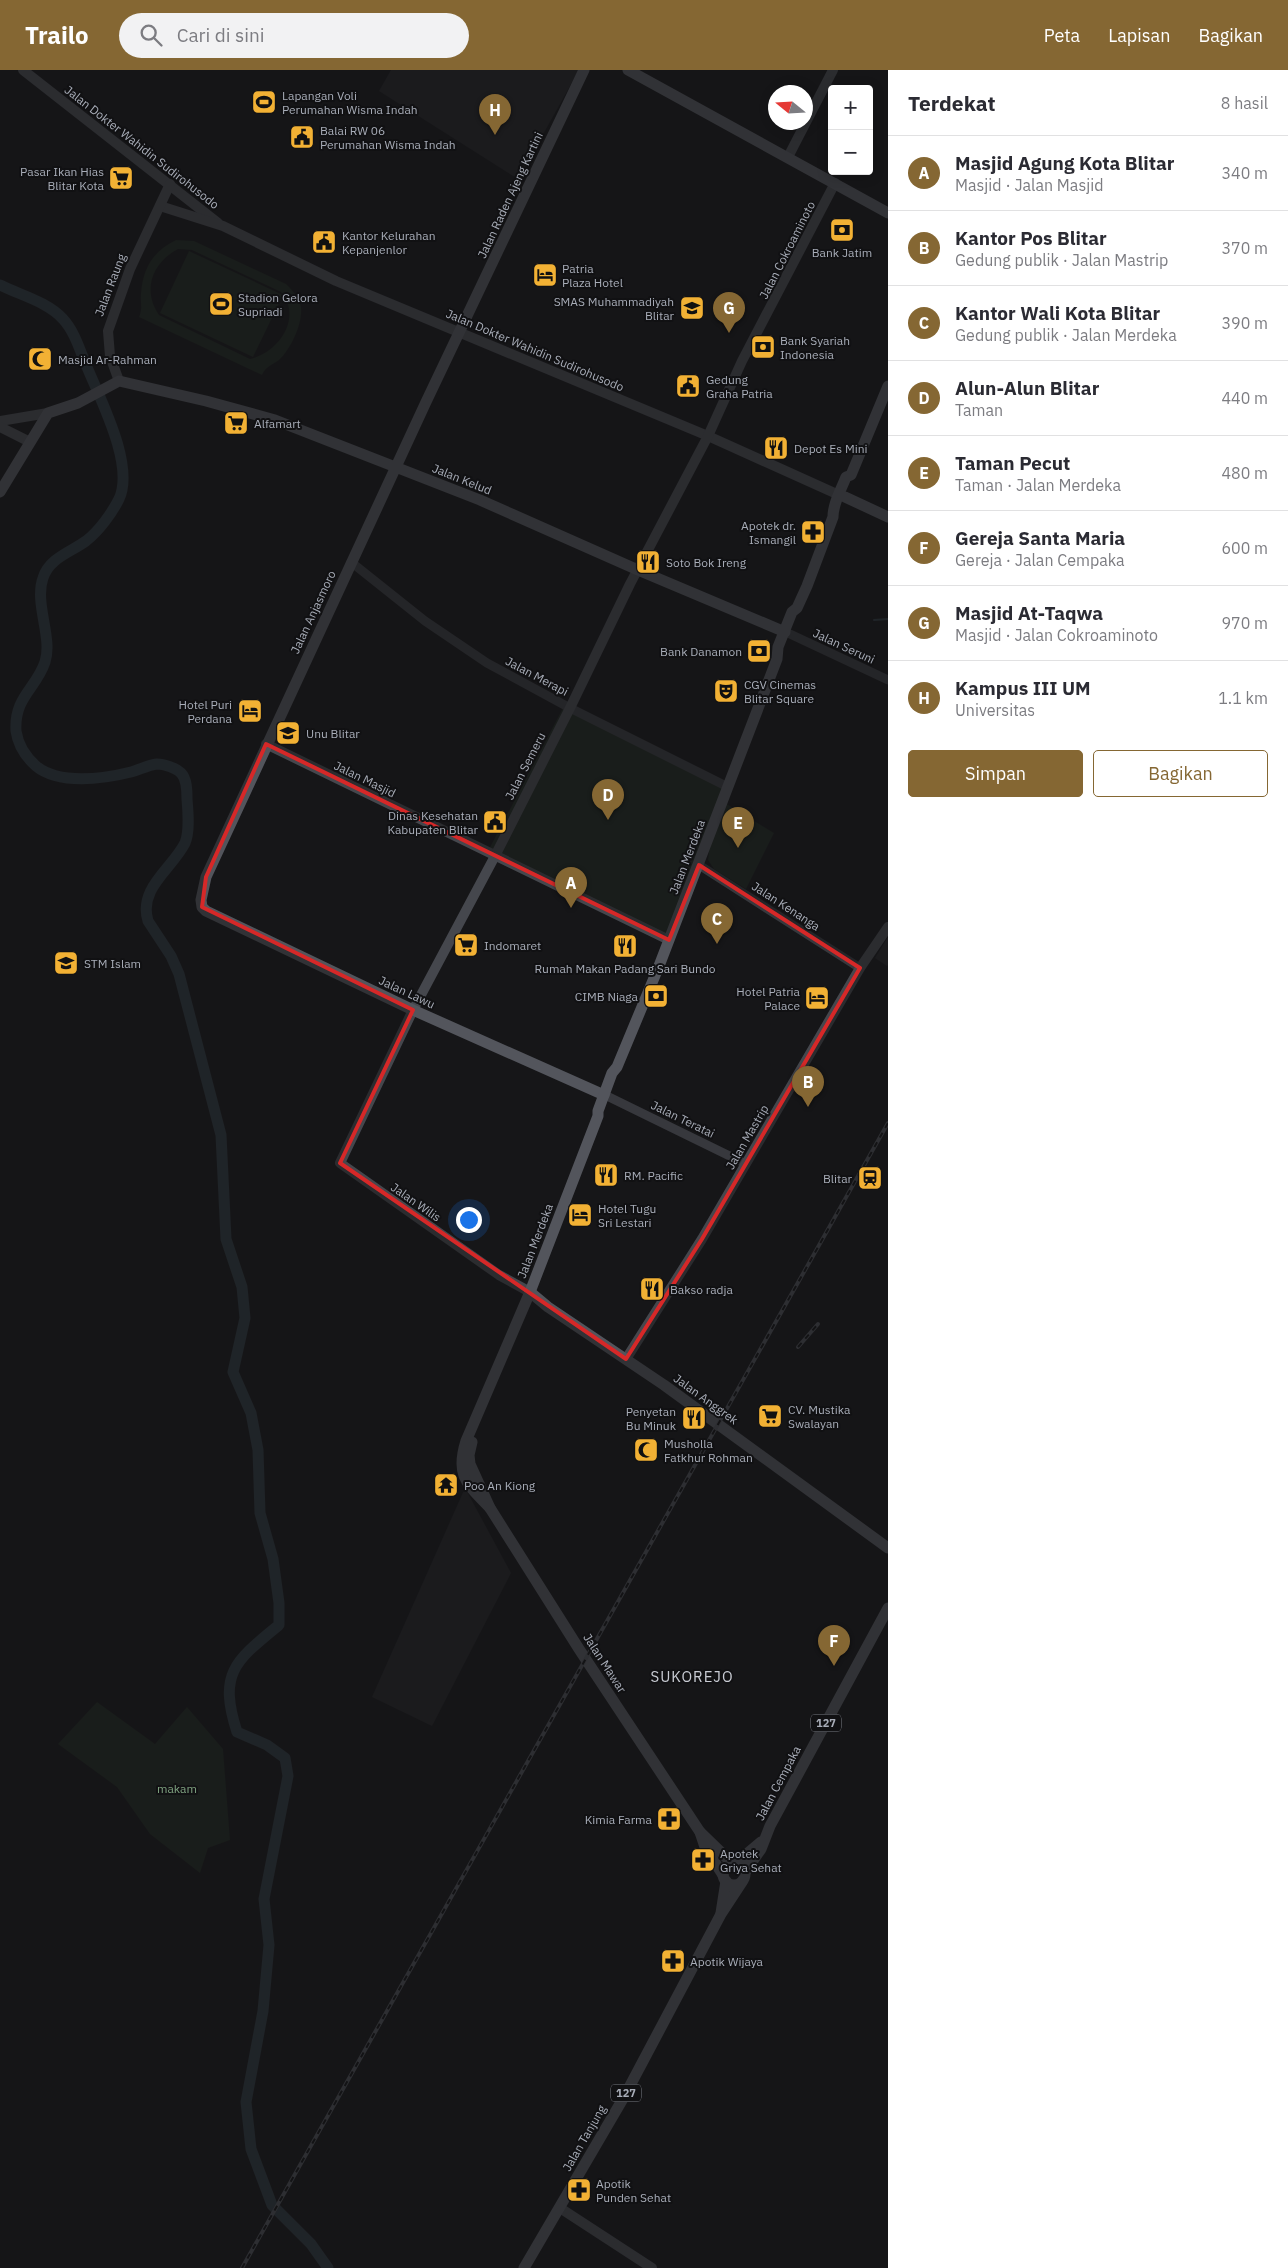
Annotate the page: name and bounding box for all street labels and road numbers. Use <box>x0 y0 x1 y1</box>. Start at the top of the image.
street label: Jalan Dokter Wahidin Sudirohusodo <box>62 82 222 212</box>
street label: Jalan Raden Ajeng Kartini <box>474 129 546 261</box>
street label: Jalan Cokroaminoto <box>756 198 818 301</box>
street label: Jalan Raung <box>91 251 129 318</box>
street label: Jalan Dokter Wahidin Sudirohusodo <box>444 306 627 395</box>
street label: Jalan Kelud <box>430 460 494 498</box>
street label: Jalan Anjasmoro <box>287 568 339 656</box>
street label: Jalan Seruni <box>811 625 877 667</box>
street label: Jalan Merapi <box>503 653 571 699</box>
street label: Jalan Semeru <box>502 730 548 802</box>
street label: Jalan Masjid <box>332 758 398 800</box>
street label: Jalan Merdeka <box>666 817 708 896</box>
street label: Jalan Kenanga <box>749 878 823 934</box>
street label: Jalan Lawu <box>377 972 437 1012</box>
street label: Jalan Teratai <box>649 1097 717 1141</box>
street label: Jalan Mastrip <box>722 1102 772 1172</box>
street label: Jalan Wilis <box>388 1179 444 1225</box>
street label: Jalan Merdeka <box>514 1201 556 1280</box>
street label: Jalan Anggrek <box>671 1371 742 1428</box>
street label: Jalan Mawar <box>580 1630 630 1696</box>
road number: 127 <box>811 1715 841 1732</box>
street label: Jalan Cempaka <box>752 1743 804 1823</box>
road number: 127 <box>611 2085 641 2102</box>
street label: Jalan Tanjung <box>559 2102 609 2174</box>

